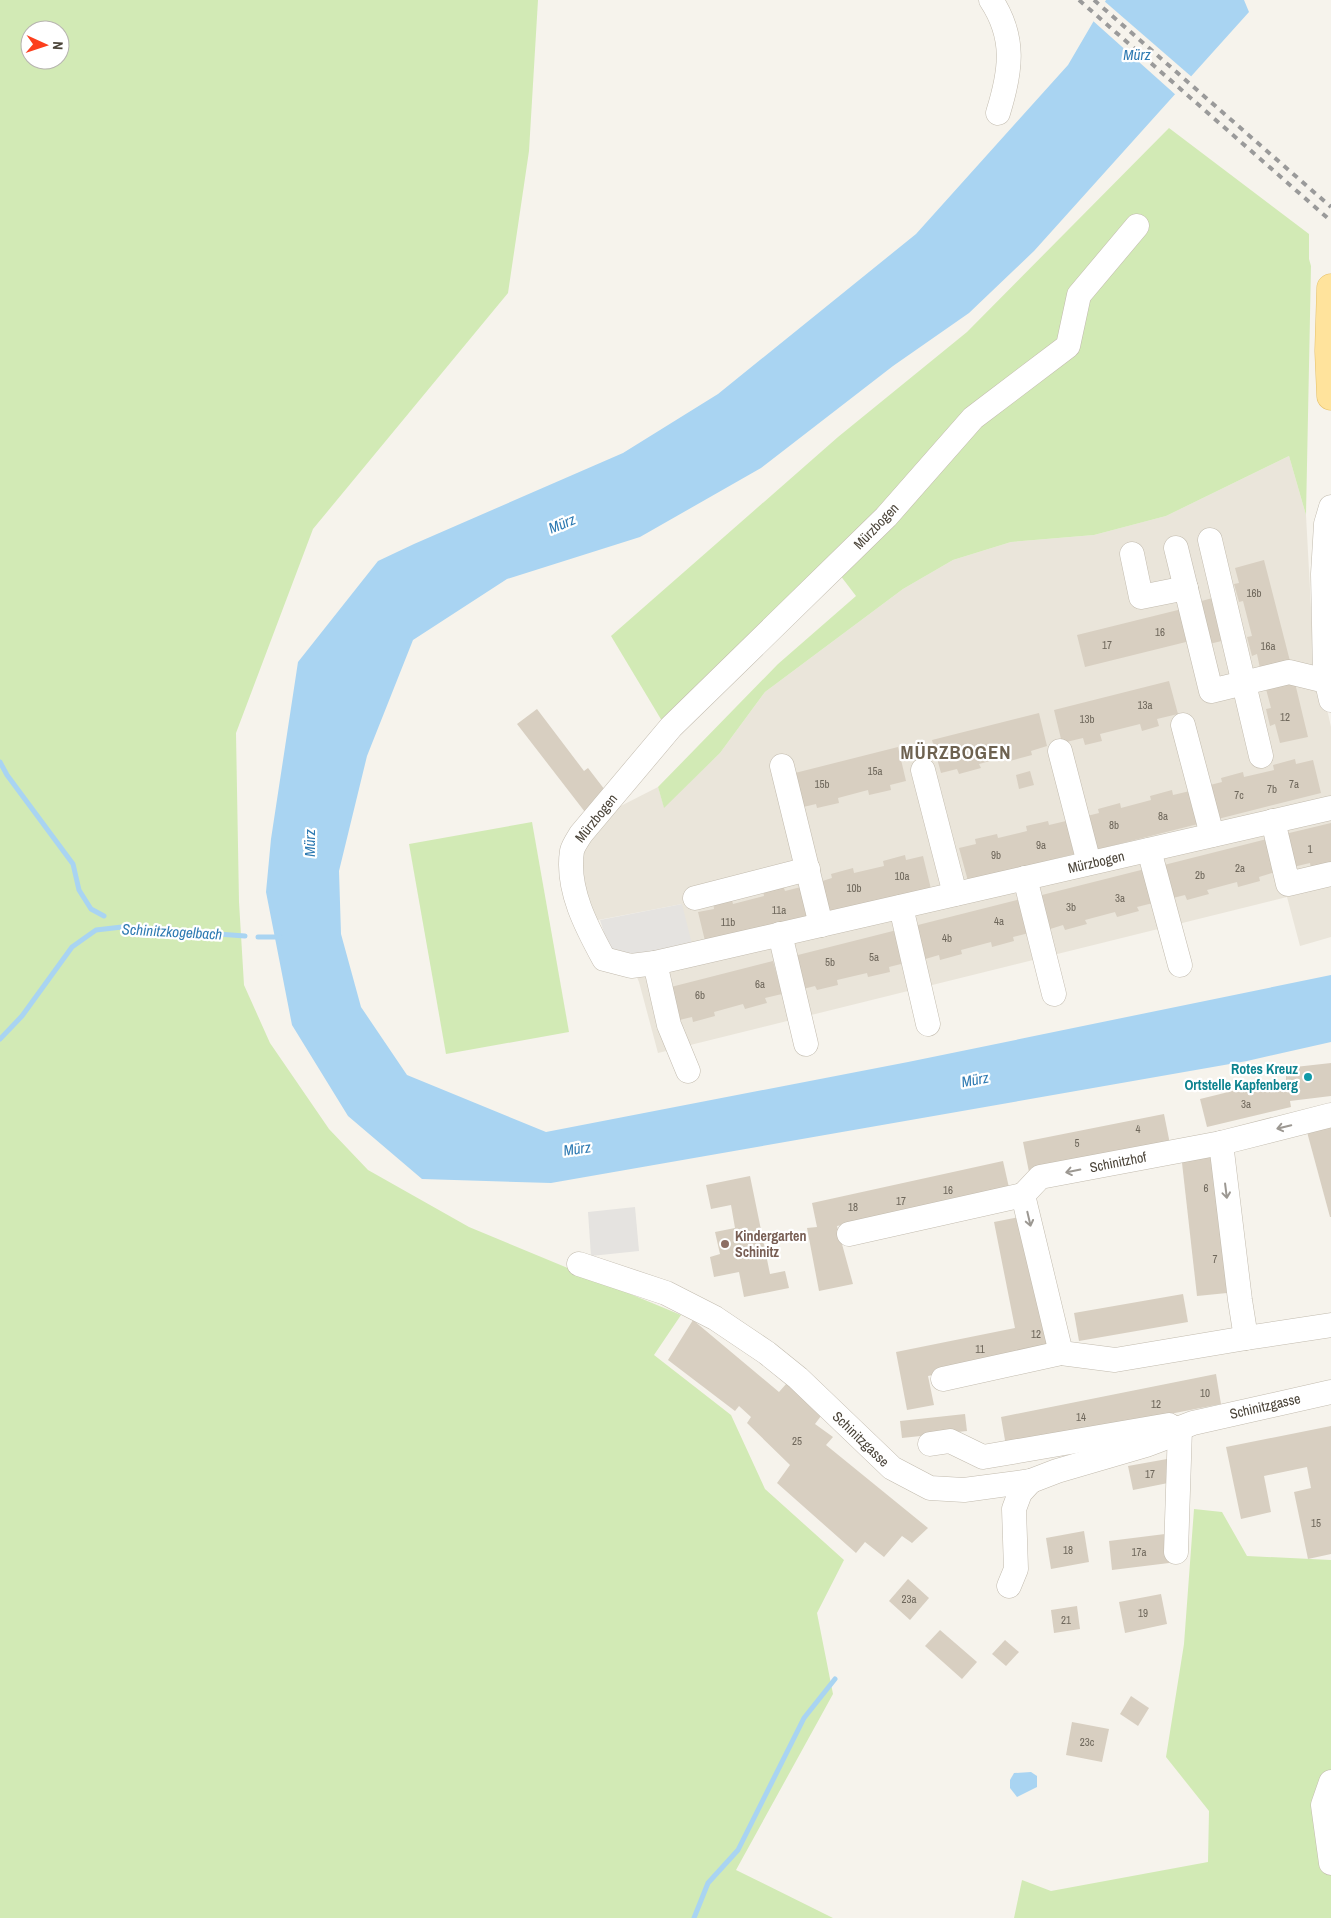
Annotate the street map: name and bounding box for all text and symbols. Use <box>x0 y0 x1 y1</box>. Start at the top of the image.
north arrow <box>20 20 70 70</box>
text: N <box>49 41 67 50</box>
water label: Mürz <box>1123 44 1152 65</box>
street label: Mürzbogen <box>850 499 902 553</box>
water label: Mürz <box>545 508 579 538</box>
house number: 16b <box>1246 586 1262 600</box>
house number: 16 <box>1155 625 1165 639</box>
house number: 17 <box>1102 638 1112 652</box>
house number: 16a <box>1260 639 1276 653</box>
house number: 13a <box>1137 698 1153 712</box>
house number: 12 <box>1280 710 1290 724</box>
house number: 13b <box>1079 712 1095 726</box>
district label: MÜRZBOGEN <box>900 739 1012 765</box>
house number: 15a <box>867 764 883 778</box>
house number: 15b <box>814 777 830 791</box>
house number: 7a <box>1289 777 1299 791</box>
house number: 7b <box>1267 782 1277 796</box>
house number: 7c <box>1234 788 1244 802</box>
street label: Mürzbogen <box>571 790 621 846</box>
house number: 8a <box>1158 809 1168 823</box>
house number: 8b <box>1109 818 1119 832</box>
water label: Mürz <box>299 828 320 857</box>
house number: 9a <box>1036 838 1046 852</box>
house number: 1 <box>1307 842 1313 856</box>
street label: Mürzbogen <box>1066 847 1126 877</box>
house number: 9b <box>991 848 1001 862</box>
house number: 2a <box>1235 861 1245 875</box>
house number: 2b <box>1195 868 1205 882</box>
house number: 10a <box>894 869 910 883</box>
house number: 10b <box>846 881 862 895</box>
house number: 3a <box>1115 891 1125 905</box>
house number: 3b <box>1066 900 1076 914</box>
house number: 11a <box>772 903 786 917</box>
house number: 4a <box>994 914 1004 928</box>
house number: 11b <box>721 915 735 929</box>
water label: Schinitzkogelbach <box>121 918 223 945</box>
house number: 4b <box>942 931 952 945</box>
house number: 5a <box>869 950 879 964</box>
house number: 5b <box>825 955 835 969</box>
house number: 6a <box>755 977 765 991</box>
house number: 6b <box>695 988 705 1002</box>
place label: Rotes Kreuz Ortstelle Kapfenberg <box>1184 1060 1298 1094</box>
water label: Mürz <box>960 1067 991 1092</box>
marker: Rotes Kreuz Ortstelle Kapfenberg <box>1302 1071 1314 1083</box>
house number: 3a <box>1241 1097 1251 1111</box>
house number: 4 <box>1135 1122 1141 1136</box>
one-way arrow <box>1276 1123 1292 1132</box>
water label: Mürz <box>562 1136 593 1161</box>
house number: 5 <box>1074 1136 1080 1150</box>
street label: Schinitzhof <box>1088 1148 1149 1176</box>
one-way arrow <box>1066 1167 1082 1176</box>
house number: 6 <box>1203 1181 1209 1195</box>
house number: 16 <box>943 1183 953 1197</box>
one-way arrow <box>1221 1183 1231 1199</box>
house number: 17 <box>896 1194 906 1208</box>
house number: 18 <box>848 1200 858 1214</box>
one-way arrow <box>1025 1210 1034 1226</box>
place label: Kindergarten Schinitz <box>735 1227 806 1261</box>
marker: Kindergarten Schinitz <box>719 1238 731 1250</box>
house number: 7 <box>1212 1252 1218 1266</box>
house number: 12 <box>1031 1327 1041 1341</box>
house number: 11 <box>975 1342 985 1356</box>
house number: 10 <box>1200 1386 1210 1400</box>
street label: Schinitzgasse <box>1228 1389 1302 1423</box>
house number: 12 <box>1151 1397 1161 1411</box>
street label: Schinitzgasse <box>829 1407 893 1471</box>
house number: 14 <box>1076 1410 1086 1424</box>
house number: 25 <box>792 1434 802 1448</box>
house number: 17 <box>1145 1467 1155 1481</box>
house number: 15 <box>1311 1516 1321 1530</box>
house number: 18 <box>1063 1543 1073 1557</box>
house number: 17a <box>1131 1545 1147 1559</box>
house number: 23a <box>901 1592 917 1606</box>
house number: 19 <box>1138 1606 1148 1620</box>
house number: 21 <box>1061 1613 1071 1627</box>
house number: 23c <box>1080 1735 1095 1749</box>

